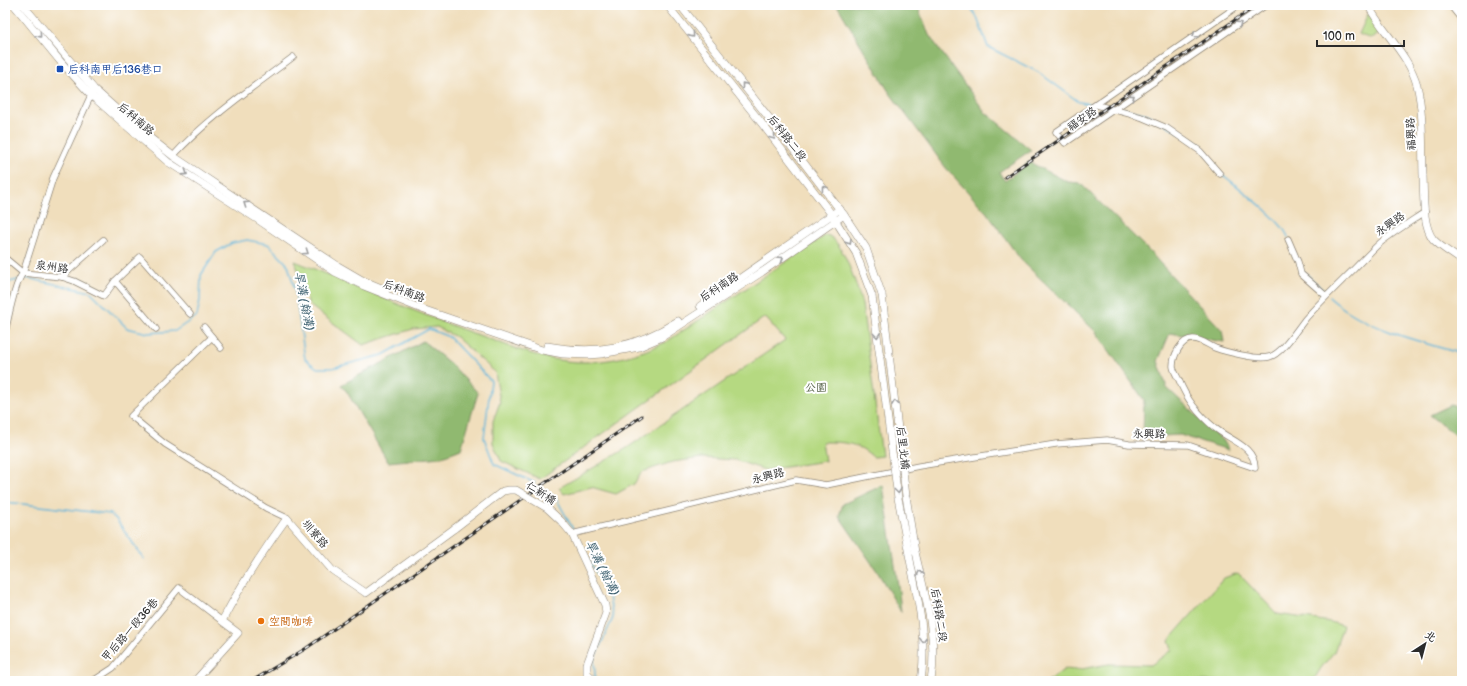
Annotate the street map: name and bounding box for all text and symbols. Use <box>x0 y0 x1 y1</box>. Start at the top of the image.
one-way arrow <box>1235 21 1242 29</box>
scale bar <box>1317 22 1404 48</box>
text: 100 m <box>1323 29 1355 44</box>
one-way arrow <box>1192 30 1199 38</box>
one-way arrow <box>34 31 41 38</box>
one-way arrow <box>687 31 694 38</box>
place label: 后科南甲后136巷口 <box>68 63 163 76</box>
marker: 后科南甲后136巷口 <box>55 64 65 74</box>
one-way arrow <box>741 83 748 90</box>
one-way arrow <box>1128 94 1135 102</box>
street label: 后科南路 <box>115 100 157 138</box>
street label: 福安路 <box>1065 104 1099 134</box>
street label: 后科路二段 <box>765 112 809 164</box>
street label: 福興路 <box>1404 117 1418 151</box>
one-way arrow <box>768 133 775 140</box>
one-way arrow <box>181 169 188 176</box>
one-way arrow <box>821 186 828 193</box>
one-way arrow <box>243 201 250 209</box>
street label: 永興路 <box>1373 209 1407 239</box>
one-way arrow <box>844 238 852 245</box>
one-way arrow <box>302 247 309 255</box>
one-way arrow <box>776 257 783 264</box>
street label: 泉州路 <box>35 258 69 276</box>
water label: 旱溝 (翰溝) <box>291 270 317 332</box>
street label: 后科南路 <box>697 270 741 304</box>
street label: 后科南路 <box>381 277 427 305</box>
one-way arrow <box>872 332 881 338</box>
park label: 公園 <box>805 381 827 394</box>
one-way arrow <box>891 400 900 406</box>
street label: 后里北橋 <box>894 425 912 471</box>
street label: 永興路 <box>1132 427 1166 441</box>
street label: 永興路 <box>750 466 786 486</box>
street label: 仁新橋 <box>524 479 558 507</box>
one-way arrow <box>893 488 902 494</box>
street label: 圳寮路 <box>299 517 331 551</box>
water label: 旱溝 (翰溝) <box>582 538 623 599</box>
one-way arrow <box>917 570 925 577</box>
street label: 后科路二段 <box>928 587 950 643</box>
street label: 甲后路一段36巷 <box>99 596 161 664</box>
place label: 空間咖啡 <box>269 615 313 628</box>
marker: 空間咖啡 <box>256 616 266 626</box>
north arrow <box>1405 624 1445 664</box>
text: 北 <box>1422 628 1439 645</box>
one-way arrow <box>918 637 927 643</box>

